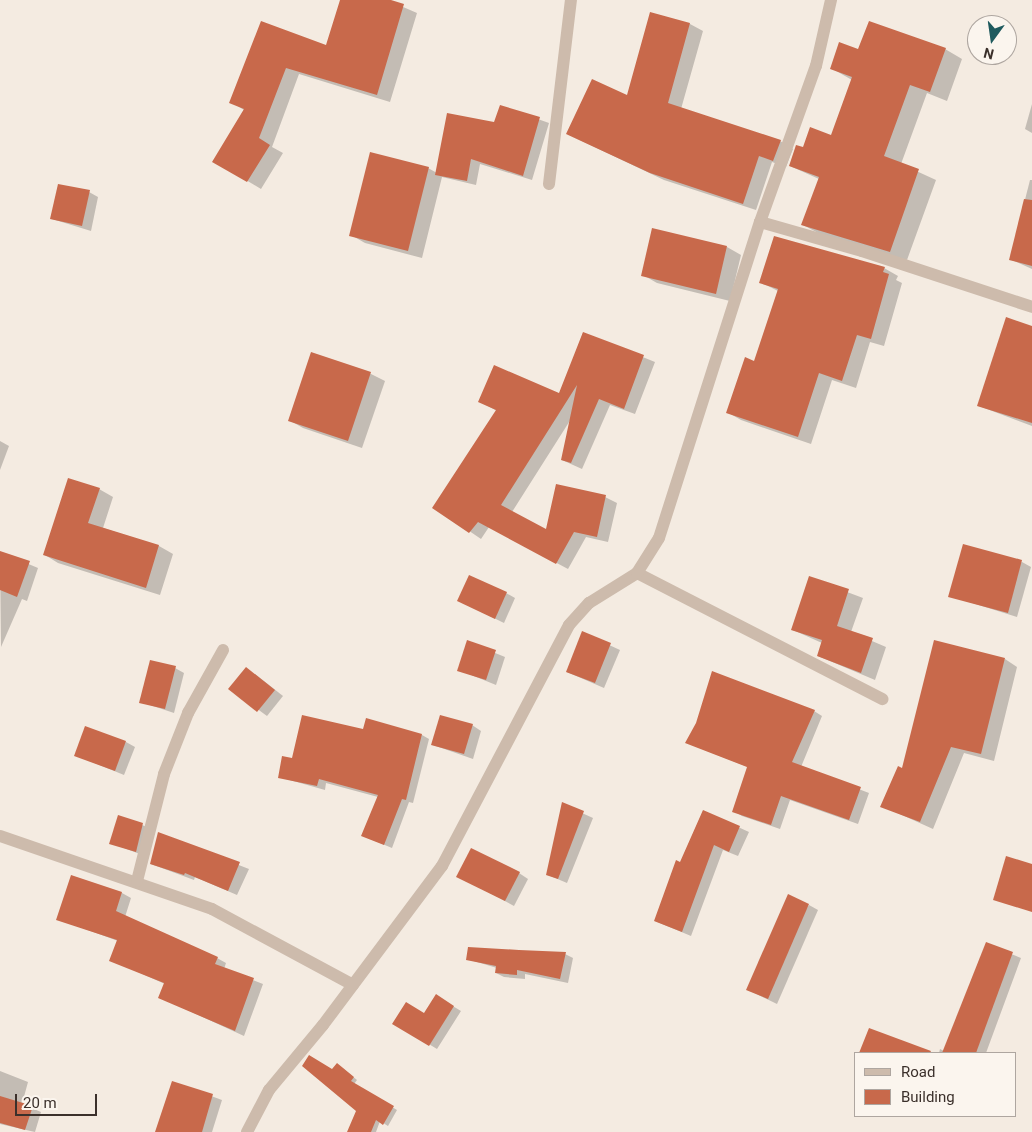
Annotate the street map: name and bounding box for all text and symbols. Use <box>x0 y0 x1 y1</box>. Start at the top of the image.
north arrow <box>967 15 1017 65</box>
text: N <box>982 45 995 63</box>
legend <box>854 1052 1017 1117</box>
text: Road <box>901 1063 935 1081</box>
scale bar <box>18 1084 100 1116</box>
text: Building <box>901 1088 955 1106</box>
text: 20 m <box>23 1094 57 1112</box>

